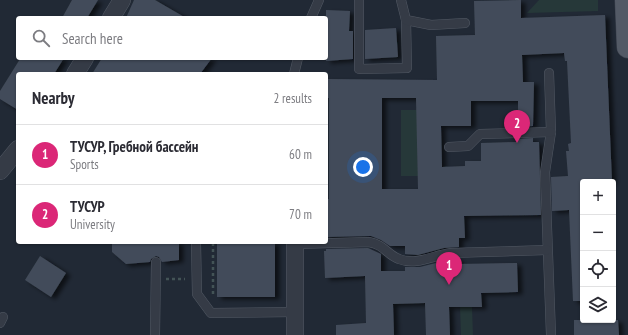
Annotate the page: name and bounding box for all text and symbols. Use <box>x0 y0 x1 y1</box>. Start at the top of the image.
search box <box>16 16 328 60</box>
icon: search <box>30 27 52 49</box>
text: Search here <box>62 29 123 48</box>
text: Nearby <box>32 87 75 109</box>
text: 2 results <box>273 90 312 107</box>
pin: 2 <box>504 110 530 143</box>
text: ТУСУР, Гребной бассейн <box>70 137 199 156</box>
text: 1 <box>42 146 48 163</box>
text: 60 m <box>289 146 312 163</box>
text: Sports <box>70 156 99 173</box>
your location <box>353 157 373 177</box>
map controls <box>580 179 616 323</box>
button: + <box>580 179 616 215</box>
text: ТУСУР <box>70 197 105 216</box>
text: 2 <box>42 206 48 223</box>
text: 70 m <box>289 206 312 223</box>
button: − <box>580 215 616 251</box>
text: University <box>70 216 115 233</box>
button: locate <box>580 251 616 287</box>
pin: 1 <box>436 252 462 285</box>
button: layers <box>580 287 616 323</box>

